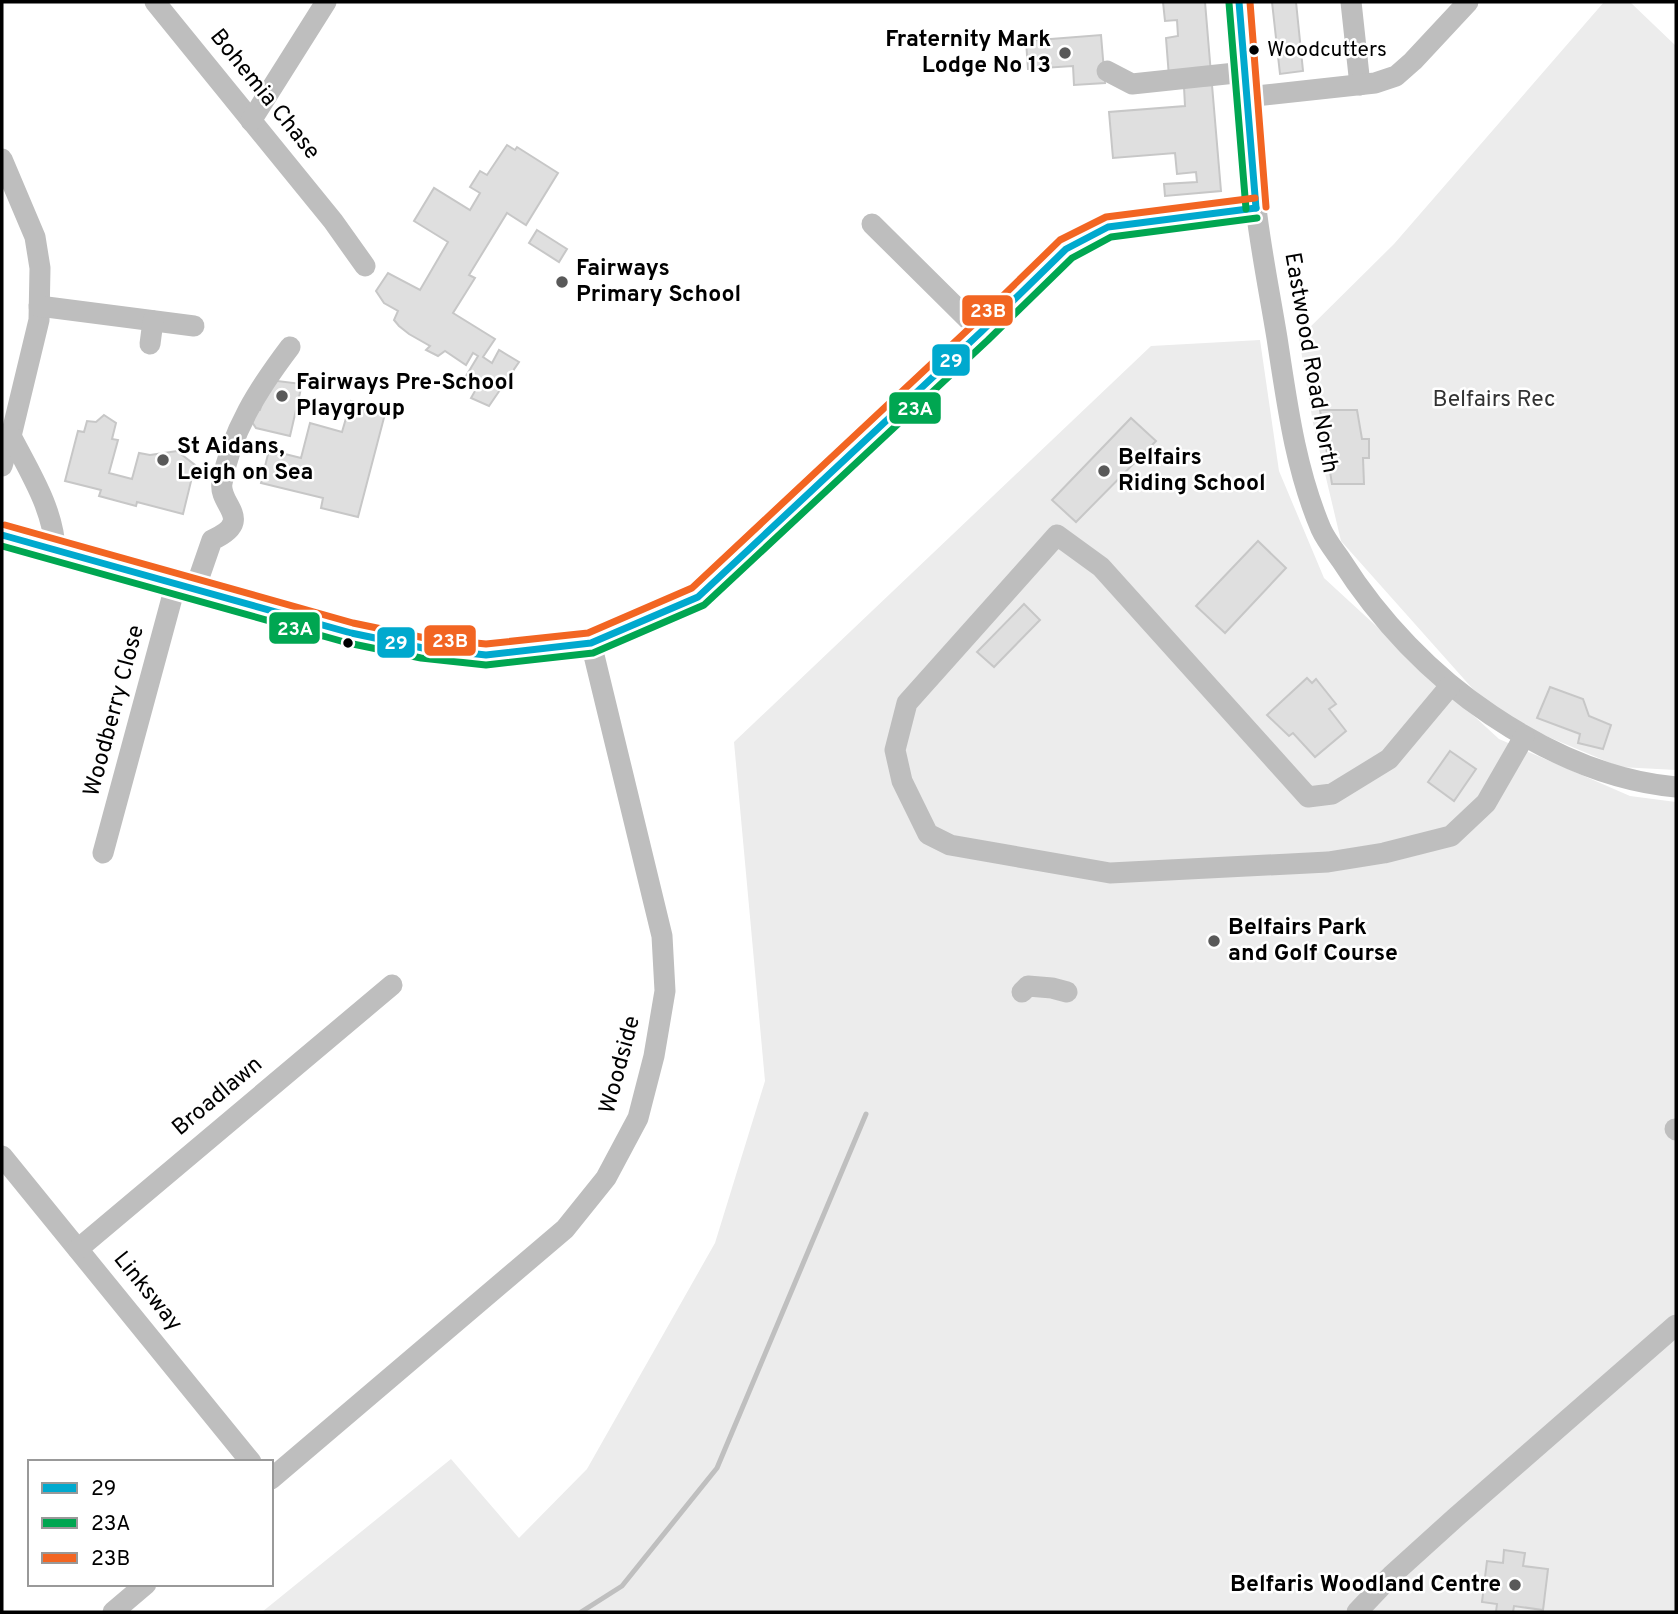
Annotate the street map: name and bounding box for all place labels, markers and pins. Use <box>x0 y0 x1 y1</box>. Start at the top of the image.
place label: Fraternity Mark Lodge No 13 <box>885 26 1051 81</box>
place label: Woodcutters <box>1267 37 1387 64</box>
marker: Woodcutters <box>1247 43 1261 57</box>
marker: Fraternity Mark Lodge No 13 <box>1057 45 1073 61</box>
place label: Fairways Primary School <box>576 255 741 310</box>
marker: Fairways Primary School <box>554 274 570 290</box>
place label: Fairways Pre-School Playgroup <box>296 369 514 424</box>
marker: Fairways Pre-School Playgroup <box>274 388 290 404</box>
place label: St Aidans, Leigh on Sea <box>177 433 313 488</box>
place label: Belfairs Riding School <box>1118 444 1266 499</box>
marker: St Aidans, Leigh on Sea <box>155 452 171 468</box>
marker: Belfairs Riding School <box>1096 463 1112 479</box>
unlabelled marker <box>341 636 355 650</box>
place label: Belfairs Park and Golf Course <box>1228 914 1398 969</box>
marker: Belfairs Park and Golf Course <box>1206 933 1222 949</box>
place label: Belfaris Woodland Centre <box>1230 1571 1501 1600</box>
marker: Belfaris Woodland Centre <box>1507 1577 1523 1593</box>

